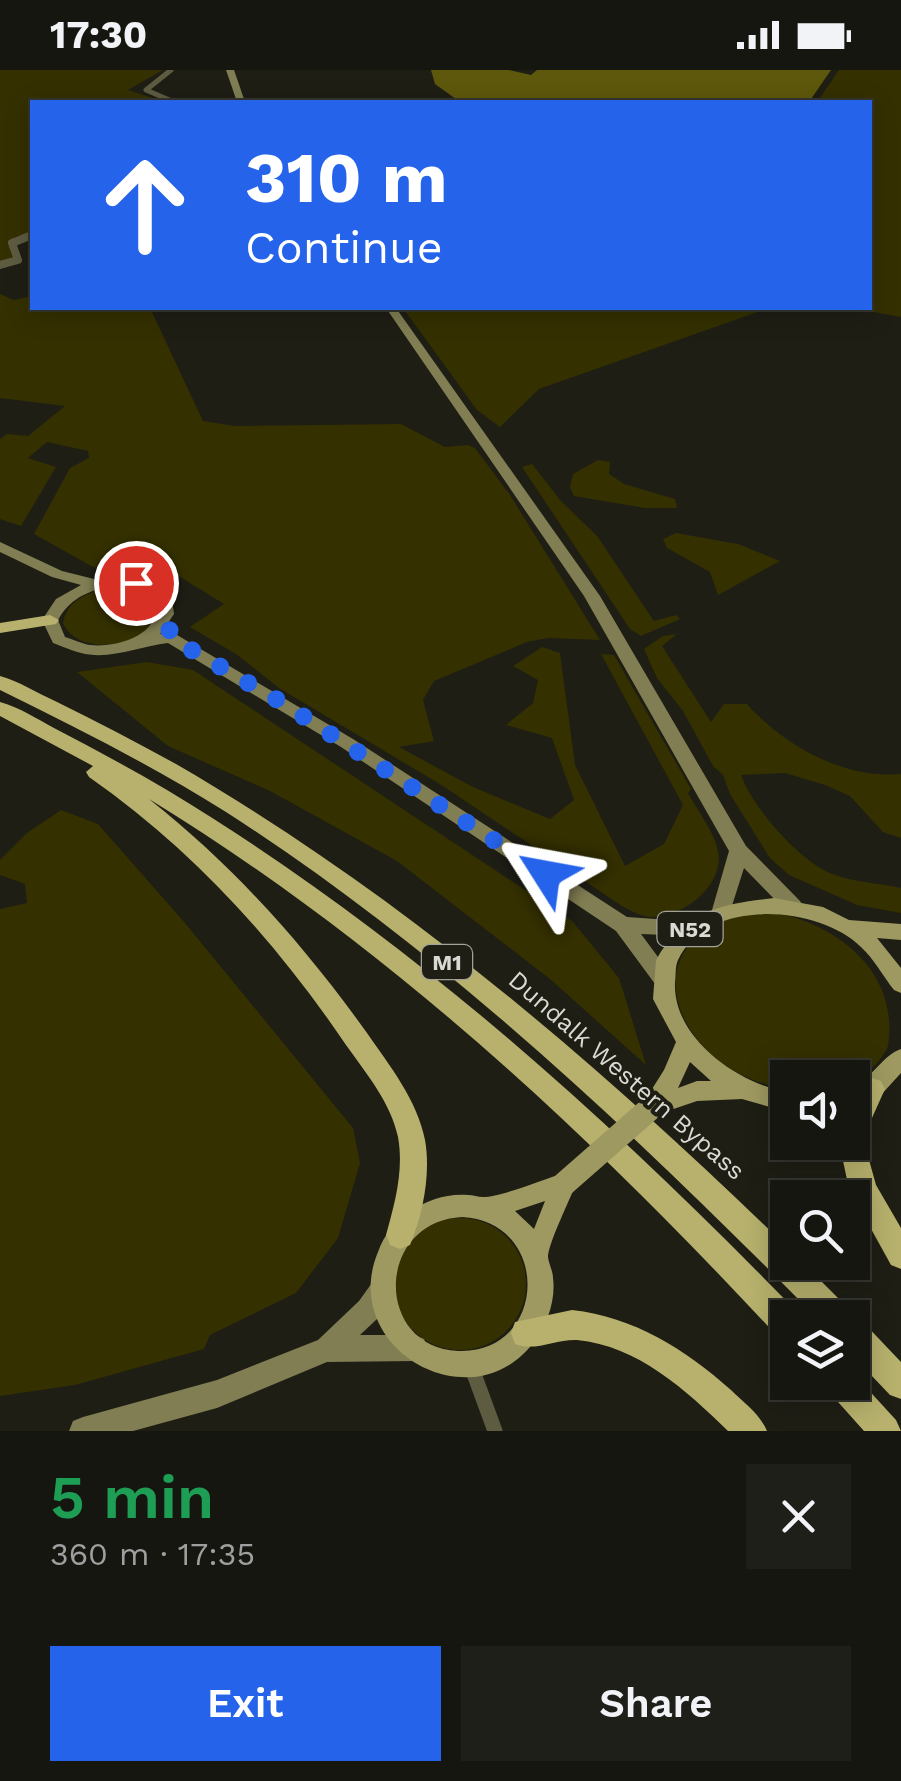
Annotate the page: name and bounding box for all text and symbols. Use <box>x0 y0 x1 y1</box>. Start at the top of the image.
text: 17:30 <box>50 13 147 57</box>
text: 310 m <box>245 137 448 219</box>
icon: ahead <box>80 140 210 270</box>
text: Continue <box>245 221 443 274</box>
pin <box>94 541 179 626</box>
icon: arrive <box>109 556 164 611</box>
position arrow <box>494 822 598 926</box>
road number: N52 <box>658 912 722 946</box>
road number: M1 <box>422 945 472 979</box>
street label: Dundalk Western Bypass <box>503 965 751 1186</box>
map controls <box>770 1060 870 1400</box>
button: sound <box>770 1060 870 1160</box>
button: search <box>770 1180 870 1280</box>
button: layers <box>770 1300 870 1400</box>
text: 5 min <box>50 1462 214 1533</box>
button: close <box>746 1464 851 1569</box>
text: 360 m · 17:35 <box>50 1535 255 1573</box>
button: Exit <box>50 1646 441 1761</box>
button: Share <box>461 1646 851 1761</box>

